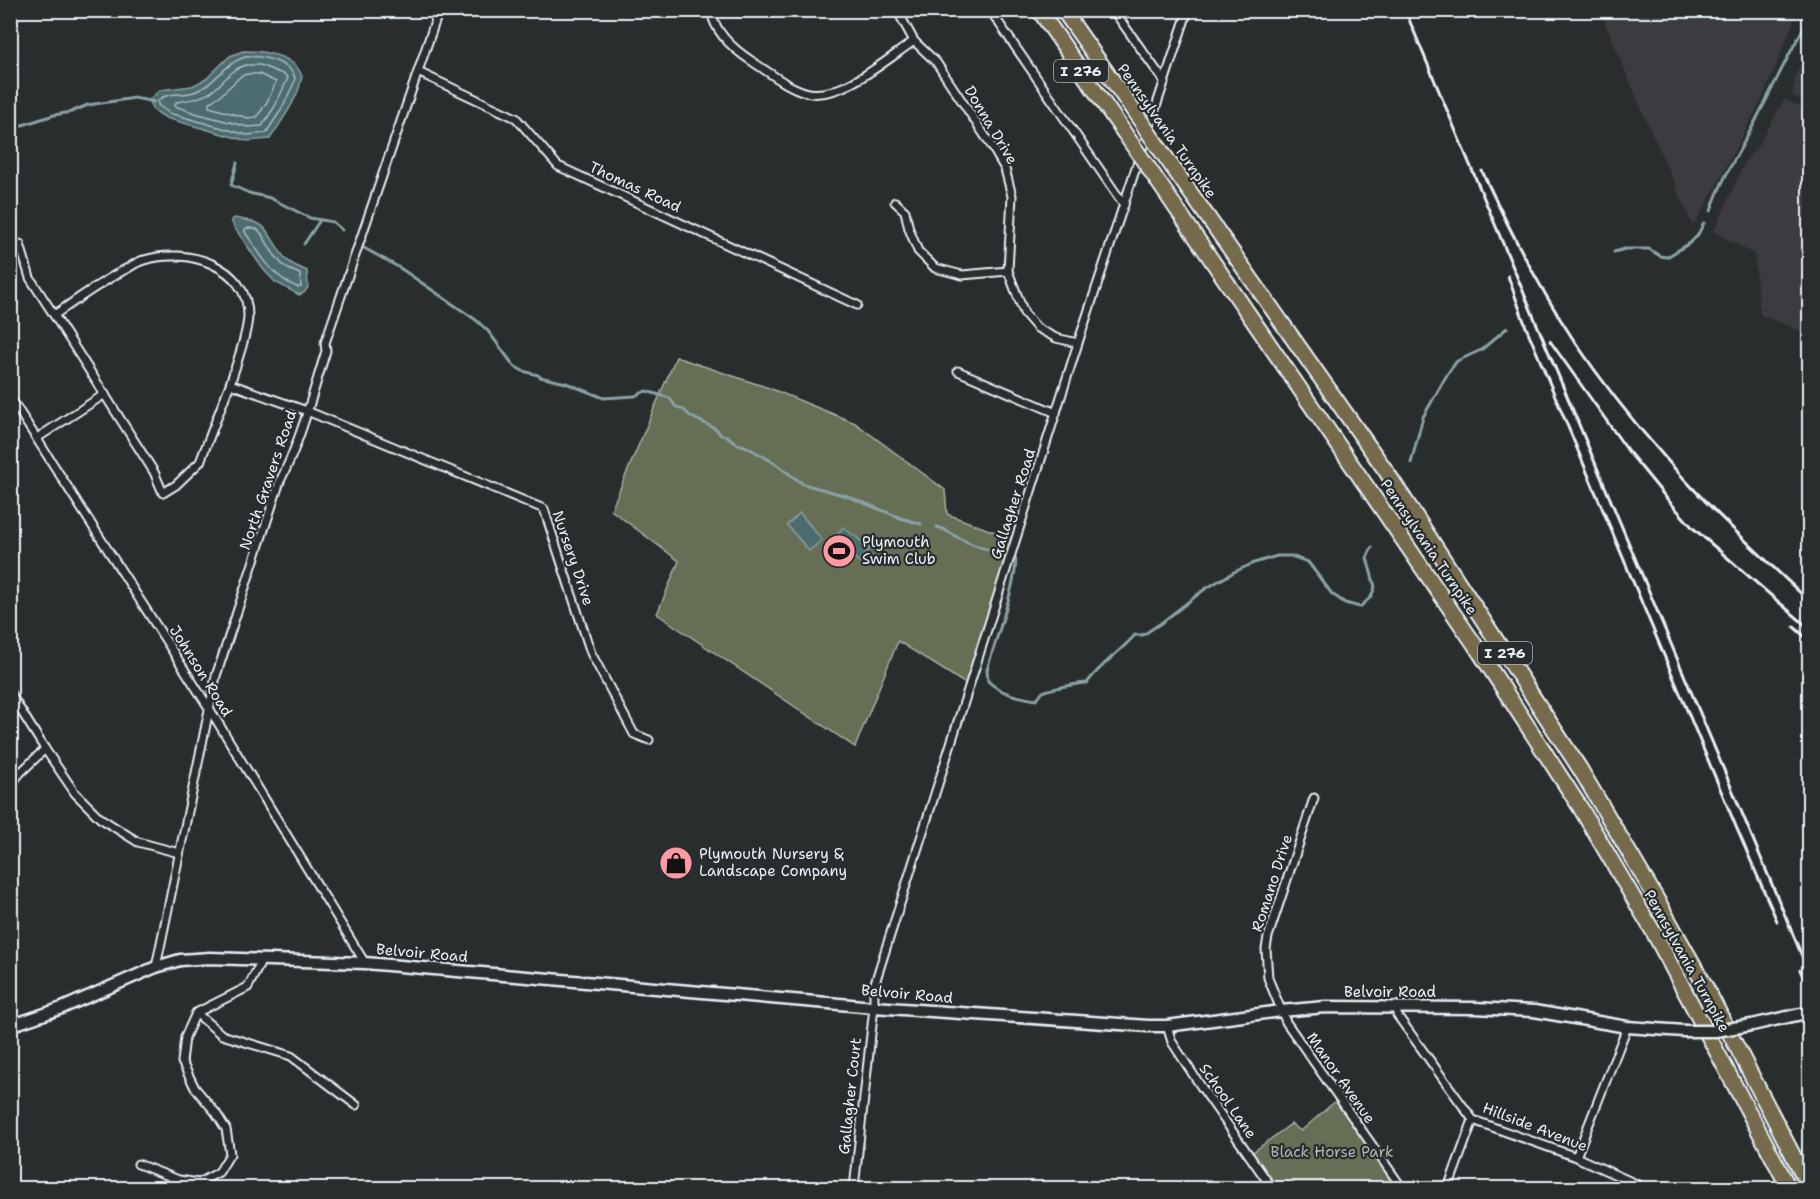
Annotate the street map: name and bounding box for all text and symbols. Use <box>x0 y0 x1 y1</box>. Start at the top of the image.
road number: I 276 <box>1054 60 1108 82</box>
street label: Pennsylvania Turnpike <box>1113 60 1221 202</box>
street label: Donna Drive <box>960 82 1022 168</box>
street label: Thomas Road <box>586 157 685 217</box>
street label: North Gravers Road <box>235 407 301 553</box>
street label: Gallagher Road <box>986 446 1040 562</box>
street label: Pennsylvania Turnpike <box>1376 475 1482 619</box>
street label: Nursery Drive <box>547 508 599 608</box>
place label: Plymouth Swim Club <box>862 532 936 569</box>
sports icon: Plymouth Swim Club <box>821 533 857 569</box>
street label: Johnson Road <box>165 621 237 721</box>
road number: I 276 <box>1478 642 1532 664</box>
street label: Romano Drive <box>1247 832 1297 934</box>
place label: Plymouth Nursery & Landscape Company <box>699 844 847 881</box>
shop icon: Plymouth Nursery & Landscape Company <box>658 845 694 881</box>
street label: Pennsylvania Turnpike <box>1639 886 1735 1036</box>
street label: Belvoir Road <box>375 939 469 967</box>
street label: Belvoir Road <box>860 980 954 1008</box>
street label: Belvoir Road <box>1344 982 1436 1002</box>
street label: Manor Avenue <box>1302 1029 1380 1127</box>
street label: Gallagher Court <box>834 1037 866 1155</box>
street label: School Lane <box>1195 1060 1261 1142</box>
street label: Hillside Avenue <box>1480 1098 1590 1156</box>
park label: Black Horse Park <box>1270 1142 1394 1162</box>

